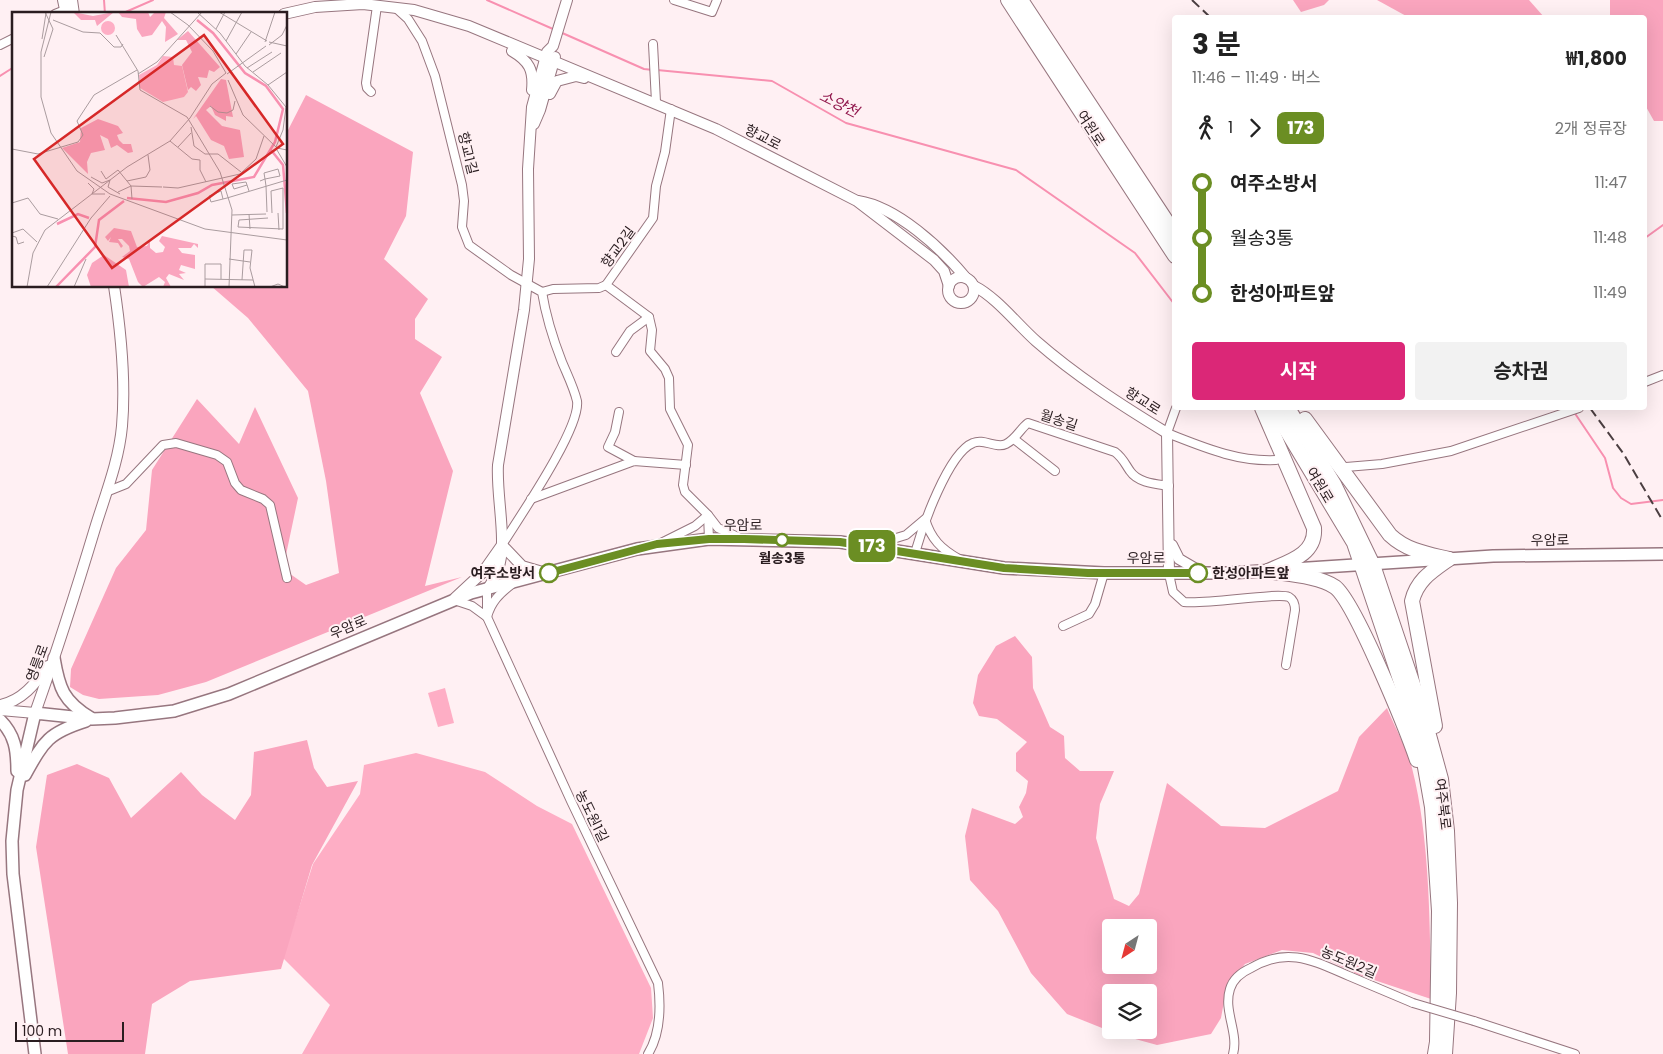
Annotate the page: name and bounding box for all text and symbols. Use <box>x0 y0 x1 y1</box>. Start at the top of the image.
inset map <box>12 12 288 288</box>
text: 3 분 <box>1192 25 1241 64</box>
text: ₩1,800 <box>1566 45 1627 72</box>
text: 11:46 – 11:49 · 버스 <box>1192 66 1320 89</box>
water label: 소양천 <box>816 85 864 123</box>
street label: 여원로 <box>1072 106 1110 150</box>
icon: walk <box>1192 114 1220 142</box>
icon: forward <box>1241 114 1269 142</box>
text: 173 <box>1287 115 1314 140</box>
text: 1 <box>1228 116 1233 139</box>
text: 2개 정류장 <box>1555 117 1627 140</box>
street label: 향교로 <box>741 119 785 155</box>
street label: 향교1길 <box>453 130 483 176</box>
text: 여주소방서 <box>1230 170 1317 197</box>
text: 11:47 <box>1595 171 1627 194</box>
street label: 향교2길 <box>596 222 640 272</box>
text: 월송3통 <box>1230 225 1294 252</box>
text: 11:48 <box>1593 226 1627 249</box>
text: 한성아파트앞 <box>1230 280 1335 307</box>
text: 11:49 <box>1593 281 1627 304</box>
button: 시작 <box>1192 342 1405 400</box>
button: 승차권 <box>1415 342 1627 400</box>
street label: 향교로 <box>1121 382 1165 420</box>
street label: 월송길 <box>1038 405 1080 435</box>
street label: 여원로 <box>1301 463 1339 507</box>
street label: 우암로 <box>724 515 762 535</box>
line badge: 173 <box>843 530 901 562</box>
street label: 우암로 <box>1531 530 1570 550</box>
marker: 월송3통 <box>775 533 789 547</box>
text: 173 <box>858 533 886 558</box>
place label: 월송3통 <box>758 548 806 568</box>
street label: 우암로 <box>1127 548 1165 568</box>
place label: 여주소방서 <box>471 563 535 583</box>
marker: 여주소방서 <box>539 563 559 583</box>
marker: 한성아파트앞 <box>1188 563 1208 583</box>
place label: 한성아파트앞 <box>1212 563 1289 583</box>
street label: 우암로 <box>326 610 370 644</box>
street label: 영릉로 <box>21 641 53 685</box>
street label: 여주북로 <box>1430 777 1456 831</box>
street label: 농도원1길 <box>571 786 613 846</box>
north arrow <box>1102 919 1158 974</box>
map controls <box>1102 919 1157 1039</box>
street label: 농도원2길 <box>1318 941 1380 983</box>
button: layers <box>1102 984 1157 1039</box>
scale bar <box>15 1019 124 1042</box>
text: 100 m <box>22 1021 62 1041</box>

